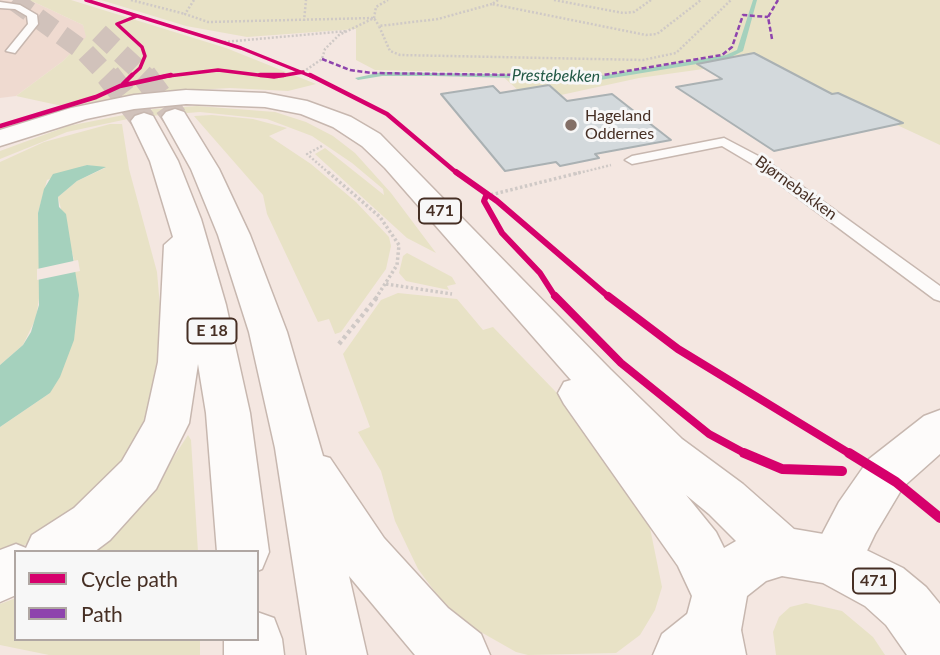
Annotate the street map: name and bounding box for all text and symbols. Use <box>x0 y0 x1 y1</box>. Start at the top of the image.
water label: Prestebekken <box>512 66 600 86</box>
place label: Hageland Oddernes <box>585 106 654 144</box>
marker: Hageland Oddernes <box>563 117 579 133</box>
street label: Bjørnebakken <box>751 152 841 224</box>
road number: 471 <box>419 198 461 224</box>
road number: E 18 <box>188 318 236 344</box>
legend <box>14 550 259 641</box>
text: Cycle path <box>81 566 178 591</box>
road number: 471 <box>853 568 895 594</box>
text: Path <box>81 601 123 626</box>

